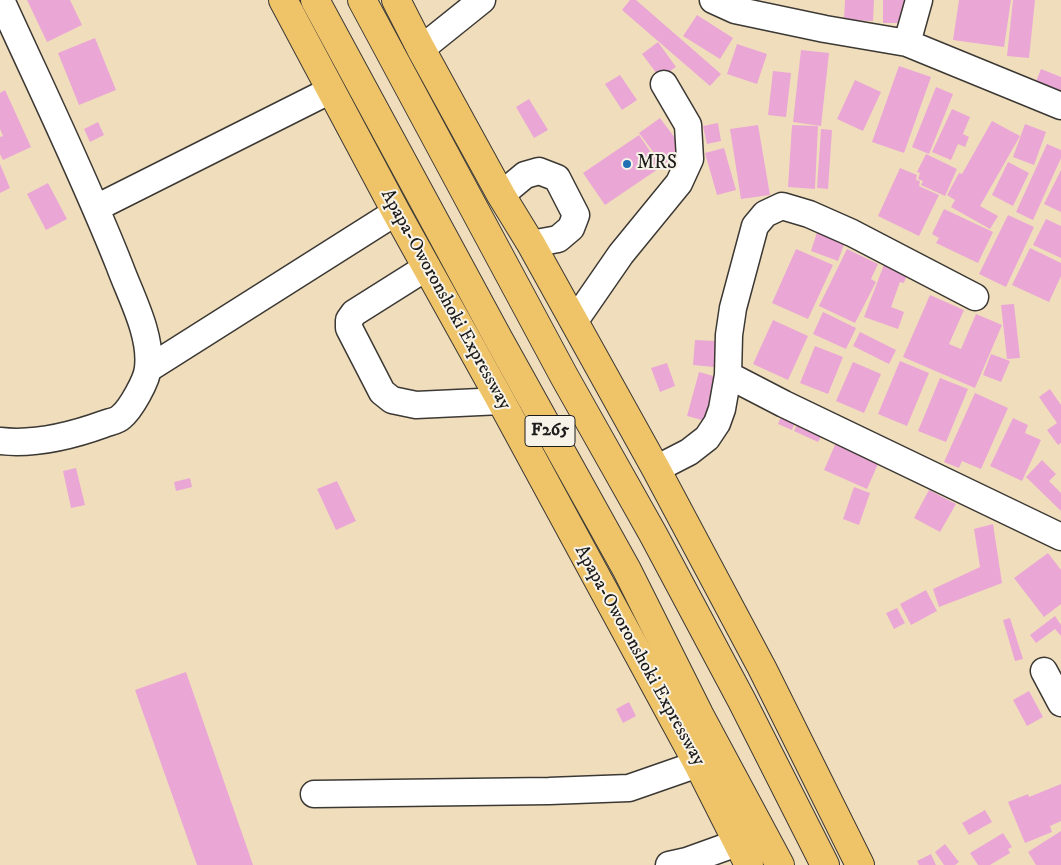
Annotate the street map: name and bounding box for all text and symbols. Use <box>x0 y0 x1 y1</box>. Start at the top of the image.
place label: MRS <box>637 153 677 175</box>
marker: MRS <box>621 158 633 170</box>
street label: Apapa-Oworonshoki Expressway <box>375 186 515 414</box>
road number: F265 <box>525 416 575 446</box>
street label: Apapa-Oworonshoki Expressway <box>569 542 709 770</box>

